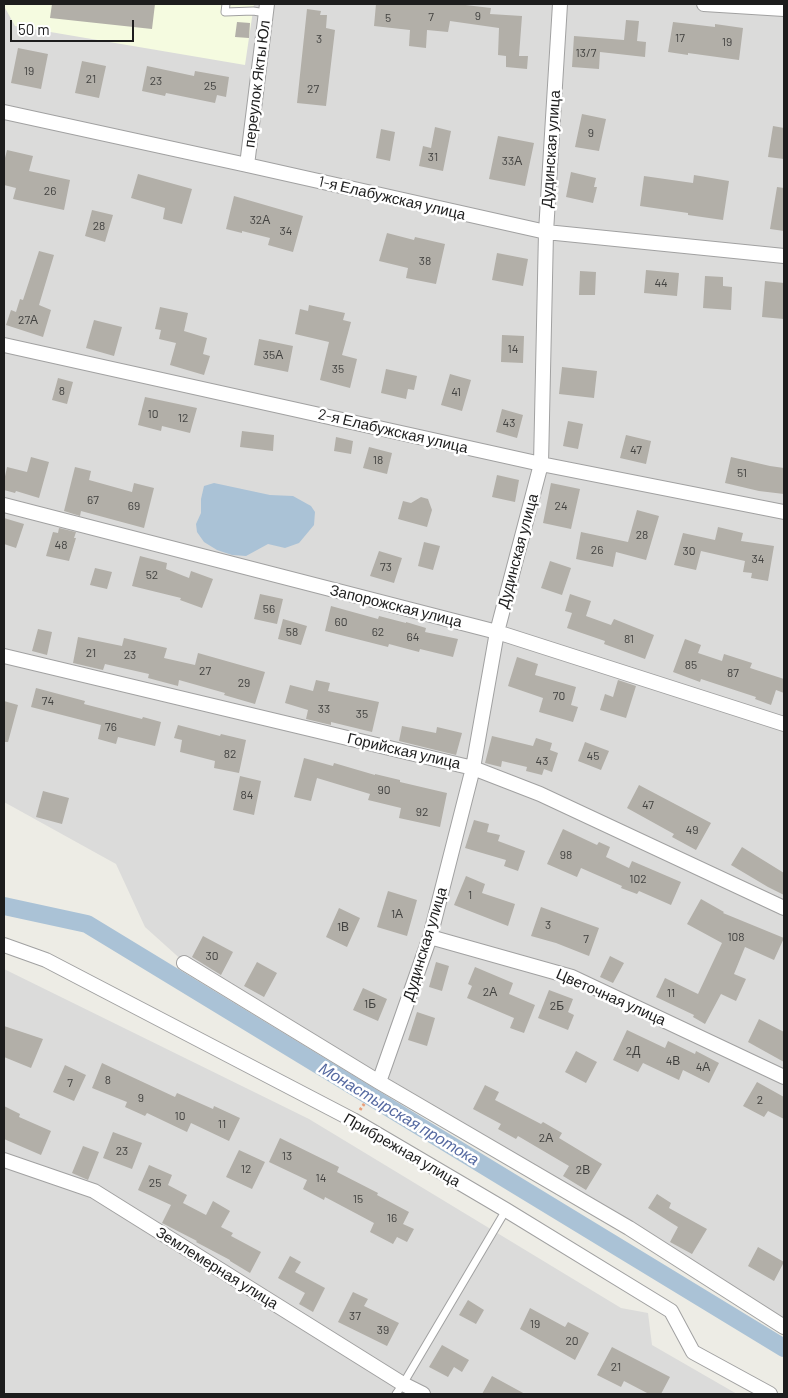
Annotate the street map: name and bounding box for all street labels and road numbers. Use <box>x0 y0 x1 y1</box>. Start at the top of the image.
street label: переулок Якты Юл <box>240 19 274 149</box>
street label: Дудинская улица <box>538 90 564 208</box>
street label: 1-я Елабужская улица <box>317 172 467 224</box>
street label: 2-я Елабужская улица <box>316 405 470 457</box>
street label: Дудинская улица <box>494 492 542 610</box>
street label: Запорожская улица <box>328 581 464 631</box>
street label: Горийская улица <box>346 729 462 773</box>
street label: Дудинская улица <box>399 885 451 1003</box>
street label: Цветочная улица <box>553 965 669 1029</box>
street label: Прибрежная улица <box>341 1109 463 1191</box>
street label: Землемерная улица <box>153 1223 281 1313</box>

